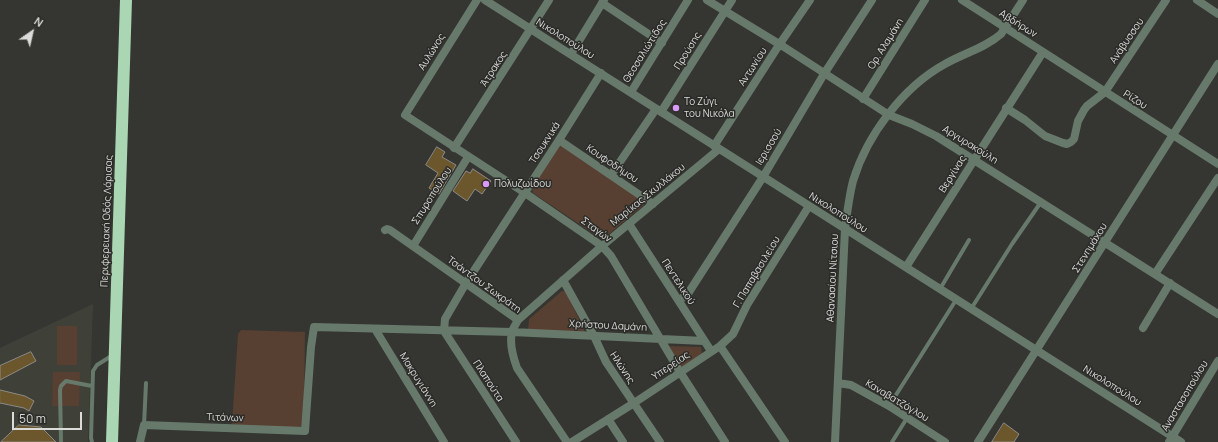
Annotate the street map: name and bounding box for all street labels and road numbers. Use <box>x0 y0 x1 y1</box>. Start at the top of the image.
street label: Αβδήρων <box>997 8 1039 40</box>
street label: Νικολοπούλου <box>534 16 596 62</box>
street label: Ορ. Αλαμάνη <box>866 16 906 72</box>
street label: Ανάβυσσου <box>1107 16 1147 66</box>
street label: Θεσσαλιώτιδος <box>621 17 669 85</box>
street label: Προύσης <box>672 30 704 72</box>
street label: Αυλώνος <box>416 31 448 73</box>
street label: Αντωνίου <box>736 45 770 89</box>
street label: Άτρακος <box>478 49 510 89</box>
street label: Ρίζου <box>1121 88 1149 112</box>
street label: Τσουκνικά <box>527 120 563 166</box>
street label: Αργυρακούλη <box>940 123 1000 167</box>
street label: Ιερισσού <box>753 127 785 167</box>
street label: Κουφοδήμου <box>584 142 640 186</box>
street label: Βεργίνας <box>937 153 969 195</box>
street label: Περιφερειακή Οδός Λάρισας <box>99 155 115 287</box>
street label: Μαρίκας Σκυλλάκου <box>608 161 688 229</box>
street label: Σπυροπούλου <box>410 165 454 227</box>
street label: Νικολοπούλου <box>807 190 869 236</box>
street label: Σταγών <box>578 215 614 245</box>
street label: Στενημάχου <box>1070 221 1110 275</box>
street label: Αθανασίου Νίτσιου <box>825 233 841 323</box>
street label: Γ. Παπαβασιλείου <box>731 234 783 310</box>
street label: Τσάντζου Σωκράτη <box>445 254 523 316</box>
street label: Πεντελικού <box>659 257 697 307</box>
street label: Χρήστου Δαμάνη <box>569 318 647 334</box>
street label: Υπερείας <box>650 349 692 383</box>
street label: Ηλώνης <box>607 350 637 386</box>
street label: Μακρυγιάννη <box>397 351 439 409</box>
street label: Πλαπούτα <box>470 358 506 404</box>
street label: Αναστασοπούλου <box>1159 358 1211 434</box>
street label: Νικολοπούλου <box>1081 363 1143 409</box>
street label: Καναβατζόγλου <box>863 377 931 425</box>
street label: Τιτάνων <box>206 411 244 425</box>

